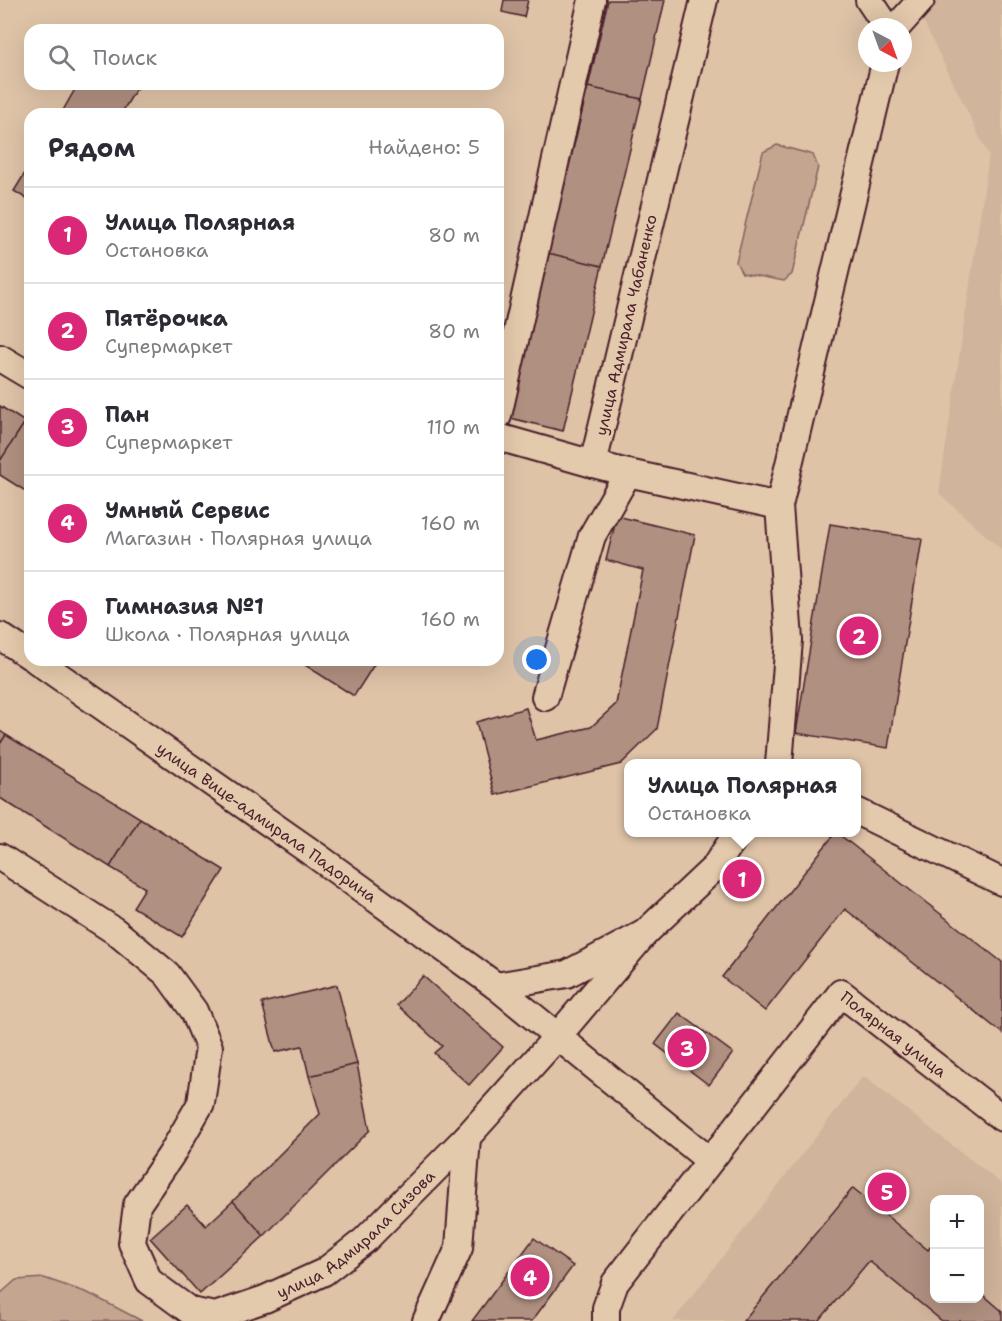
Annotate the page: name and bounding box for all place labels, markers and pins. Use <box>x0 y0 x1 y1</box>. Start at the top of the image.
pin: 2 <box>840 614 878 658</box>
pin: 1 <box>722 856 762 902</box>
pin: 3 <box>668 1026 706 1070</box>
pin: 5 <box>868 1170 906 1214</box>
pin: 4 <box>510 1254 550 1300</box>

